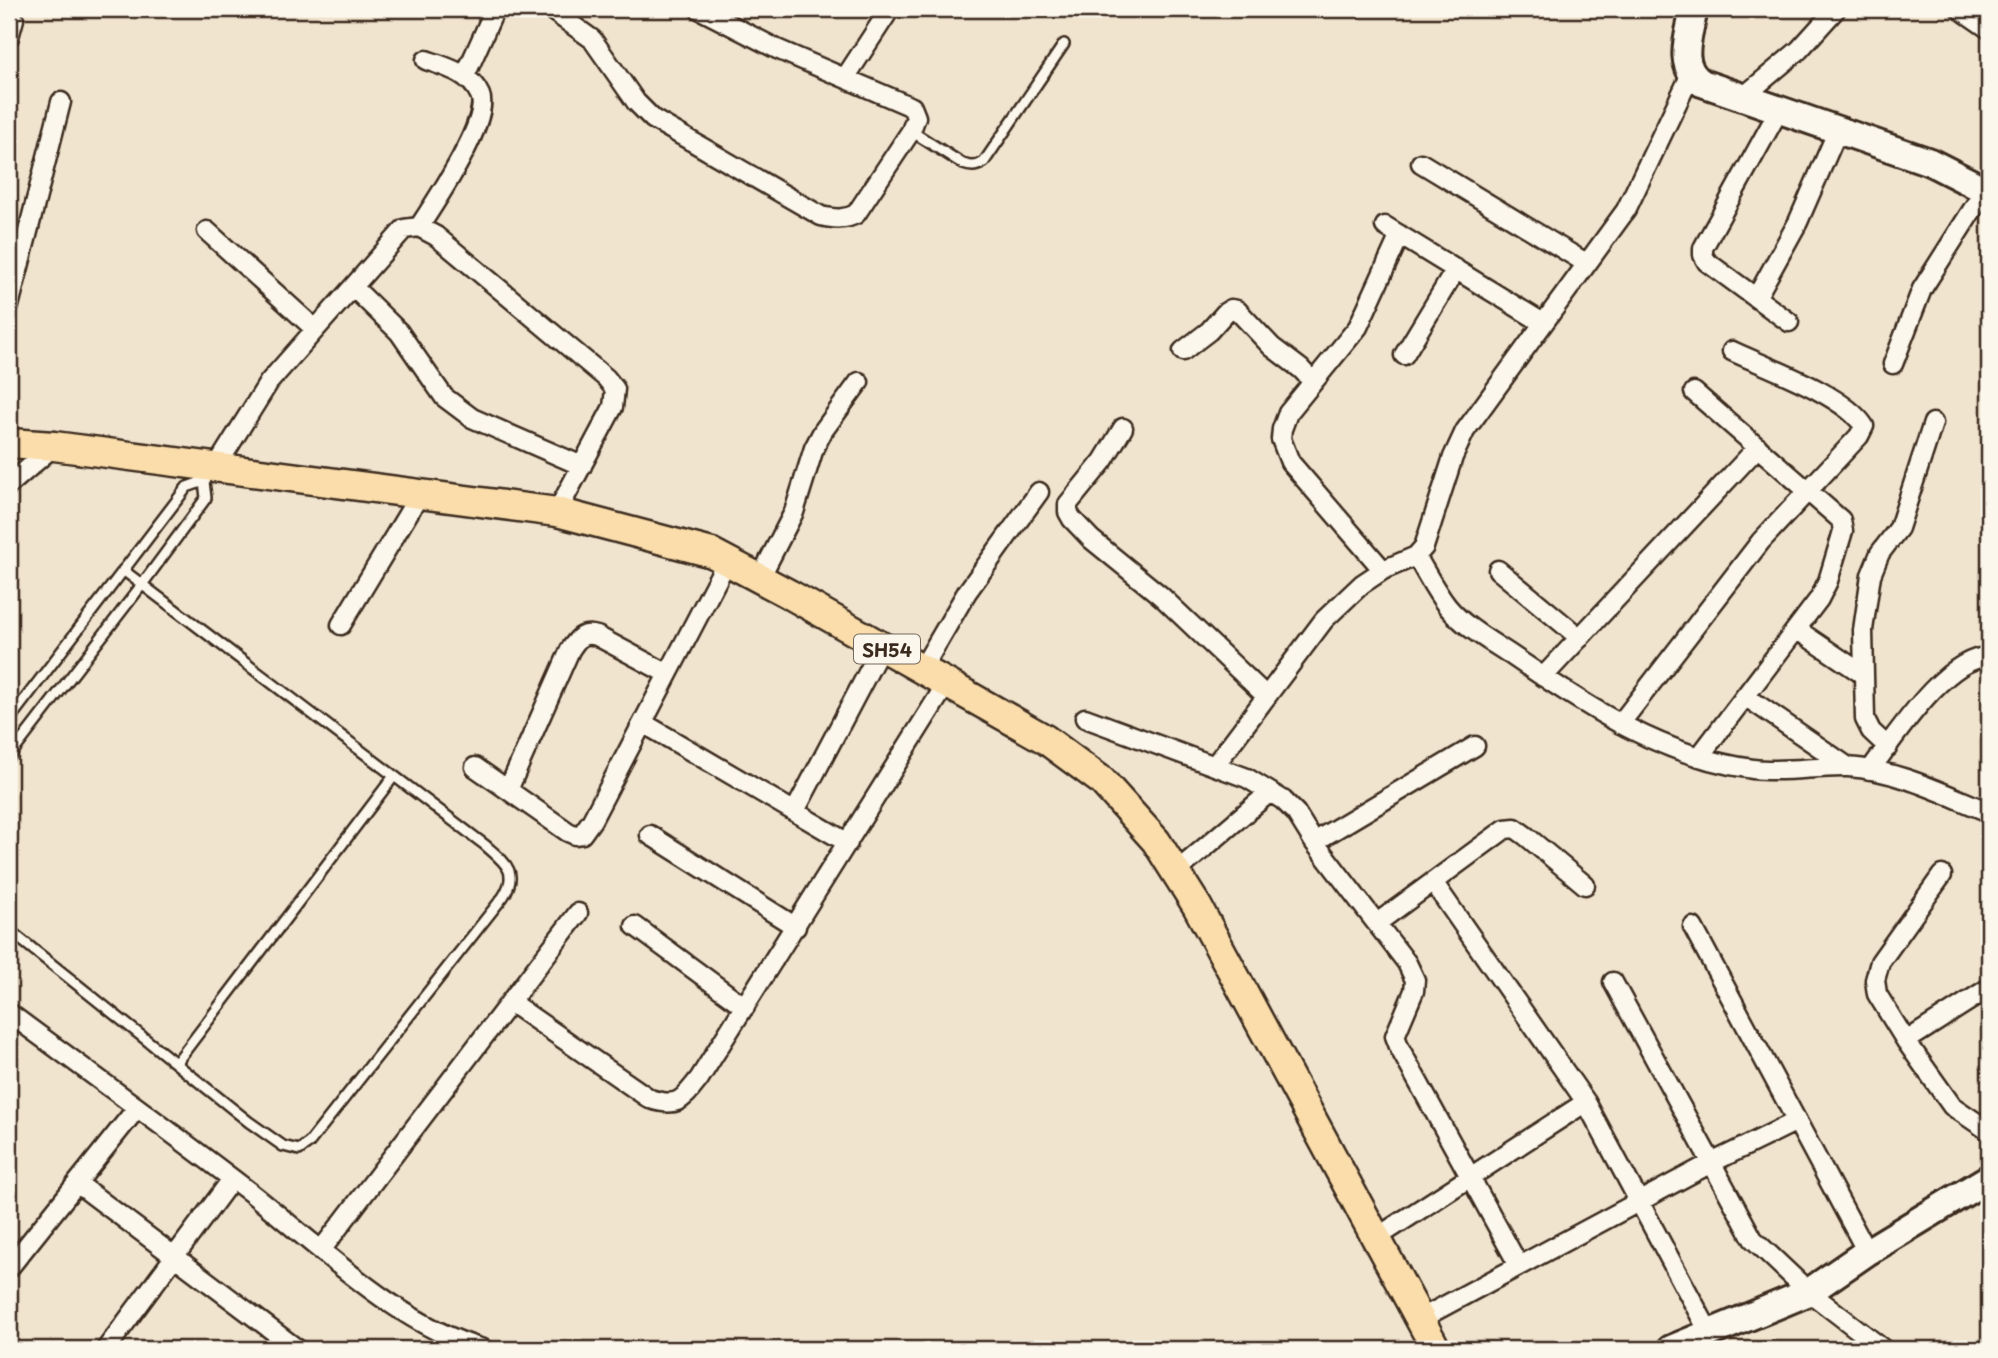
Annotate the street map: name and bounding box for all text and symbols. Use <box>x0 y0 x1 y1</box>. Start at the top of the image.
road number: SH54 <box>854 634 920 664</box>

